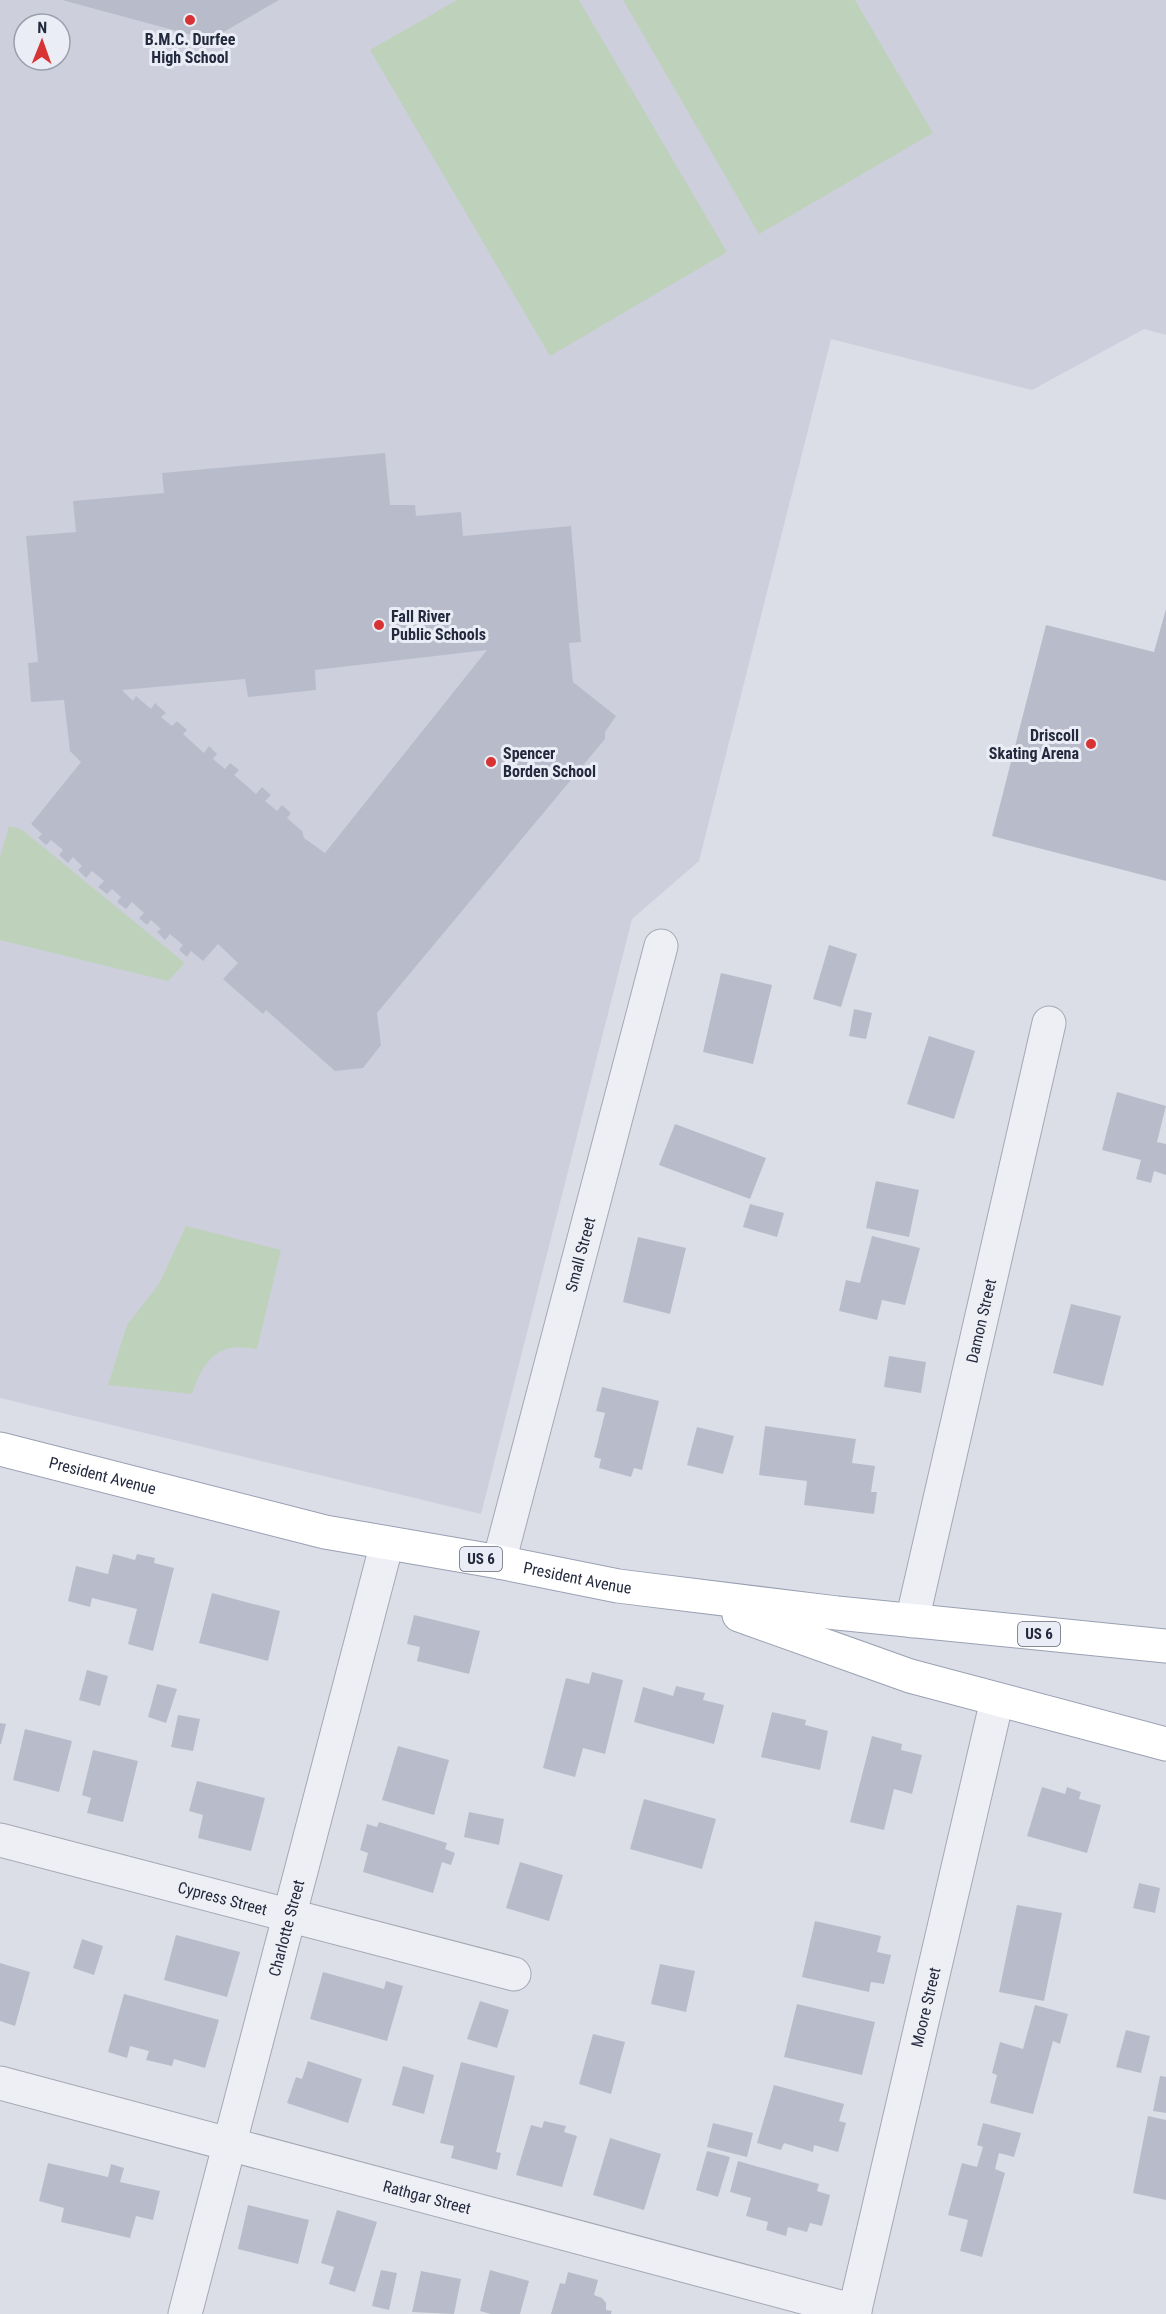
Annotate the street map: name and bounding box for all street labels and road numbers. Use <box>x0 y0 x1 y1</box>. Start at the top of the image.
street label: Small Street <box>561 1215 599 1294</box>
street label: Damon Street <box>962 1277 1000 1365</box>
street label: President Avenue <box>47 1452 158 1498</box>
road number: US 6 <box>460 1547 502 1571</box>
street label: President Avenue <box>522 1558 633 1597</box>
road number: US 6 <box>1018 1622 1060 1646</box>
street label: Cypress Street <box>176 1877 270 1919</box>
street label: Charlotte Street <box>264 1877 308 1978</box>
street label: Moore Street <box>907 1965 944 2049</box>
street label: Rathgar Street <box>381 2176 473 2218</box>

